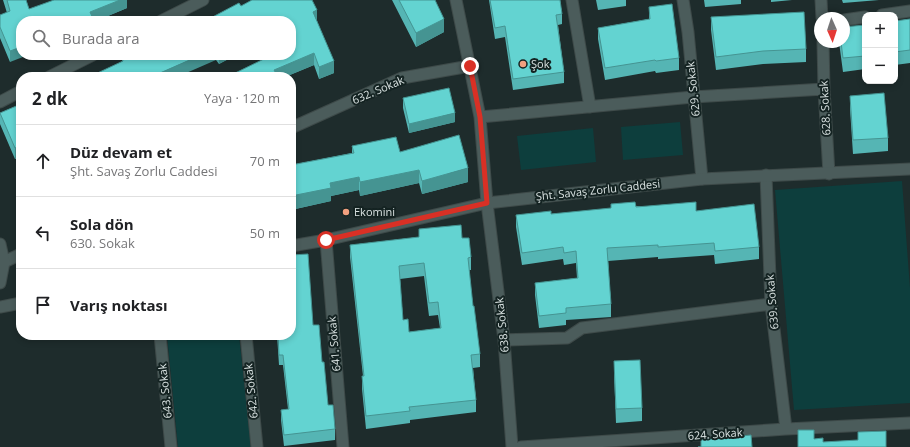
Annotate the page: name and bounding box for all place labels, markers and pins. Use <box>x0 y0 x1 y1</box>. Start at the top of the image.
place label: Şok <box>531 56 550 71</box>
marker: Şok <box>518 59 528 69</box>
place label: Ekomini <box>354 204 395 219</box>
marker: Ekomini <box>341 207 351 217</box>

